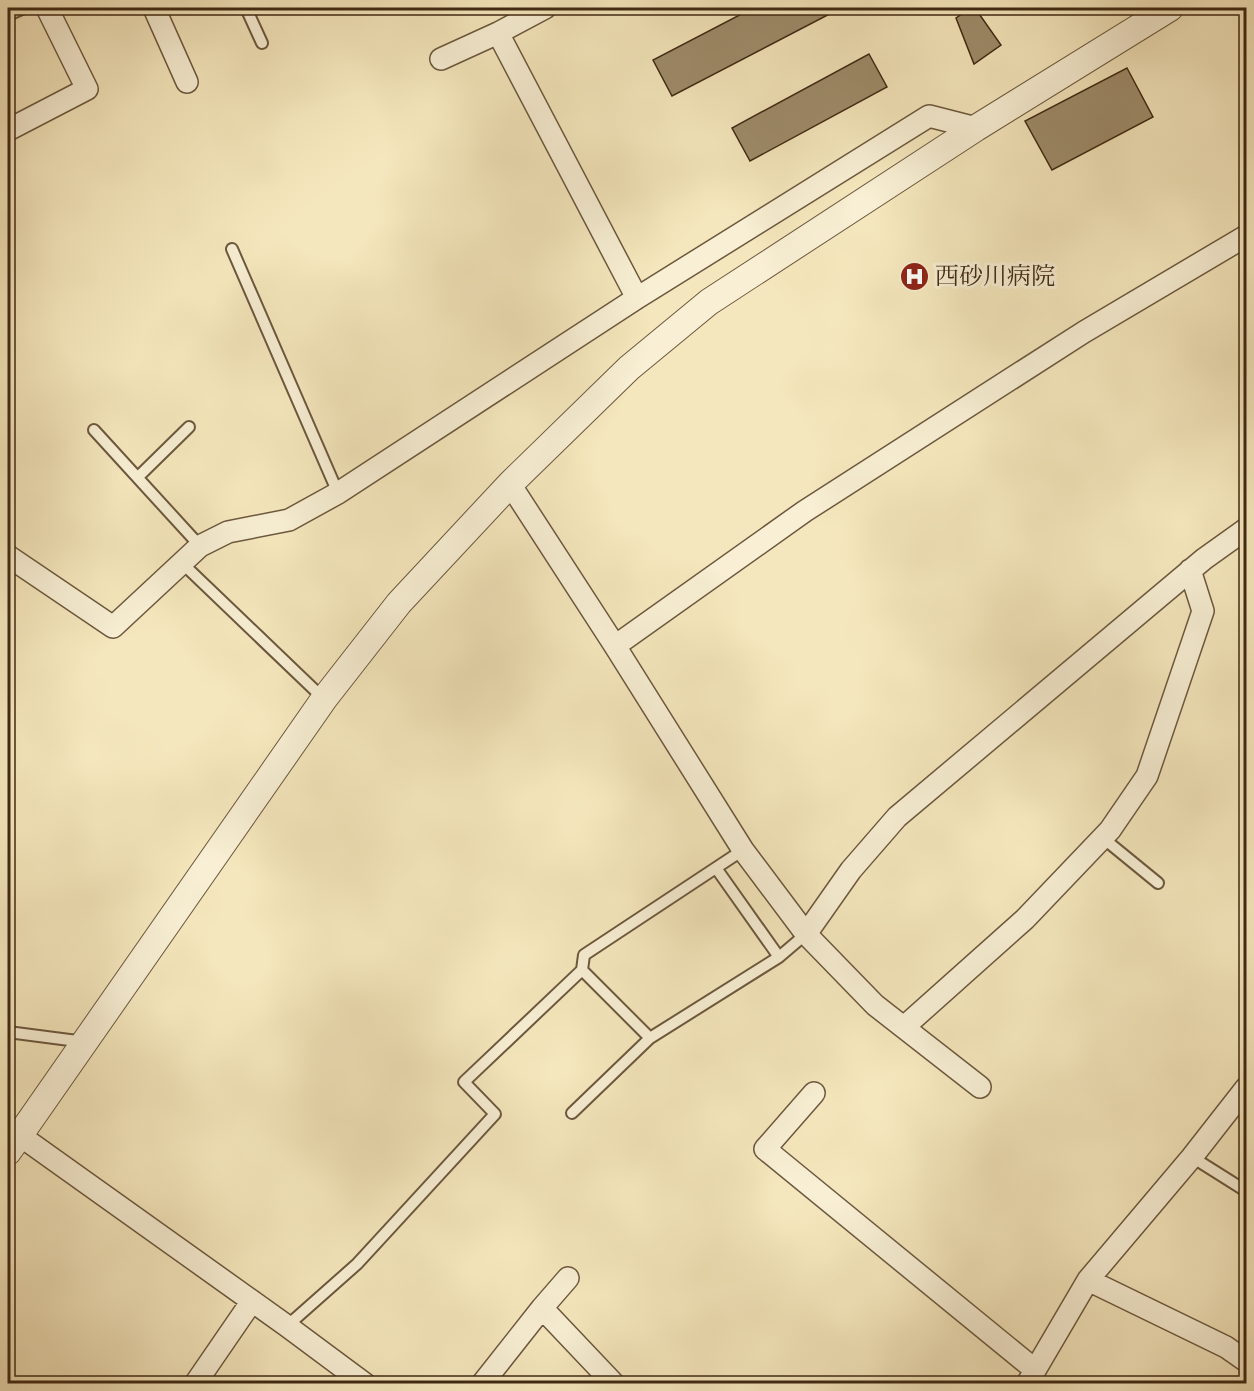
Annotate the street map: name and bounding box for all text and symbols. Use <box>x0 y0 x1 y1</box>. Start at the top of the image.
hospital icon: 西砂川病院 <box>898 261 930 293</box>
place label: 西砂川病院 <box>935 262 1055 293</box>

